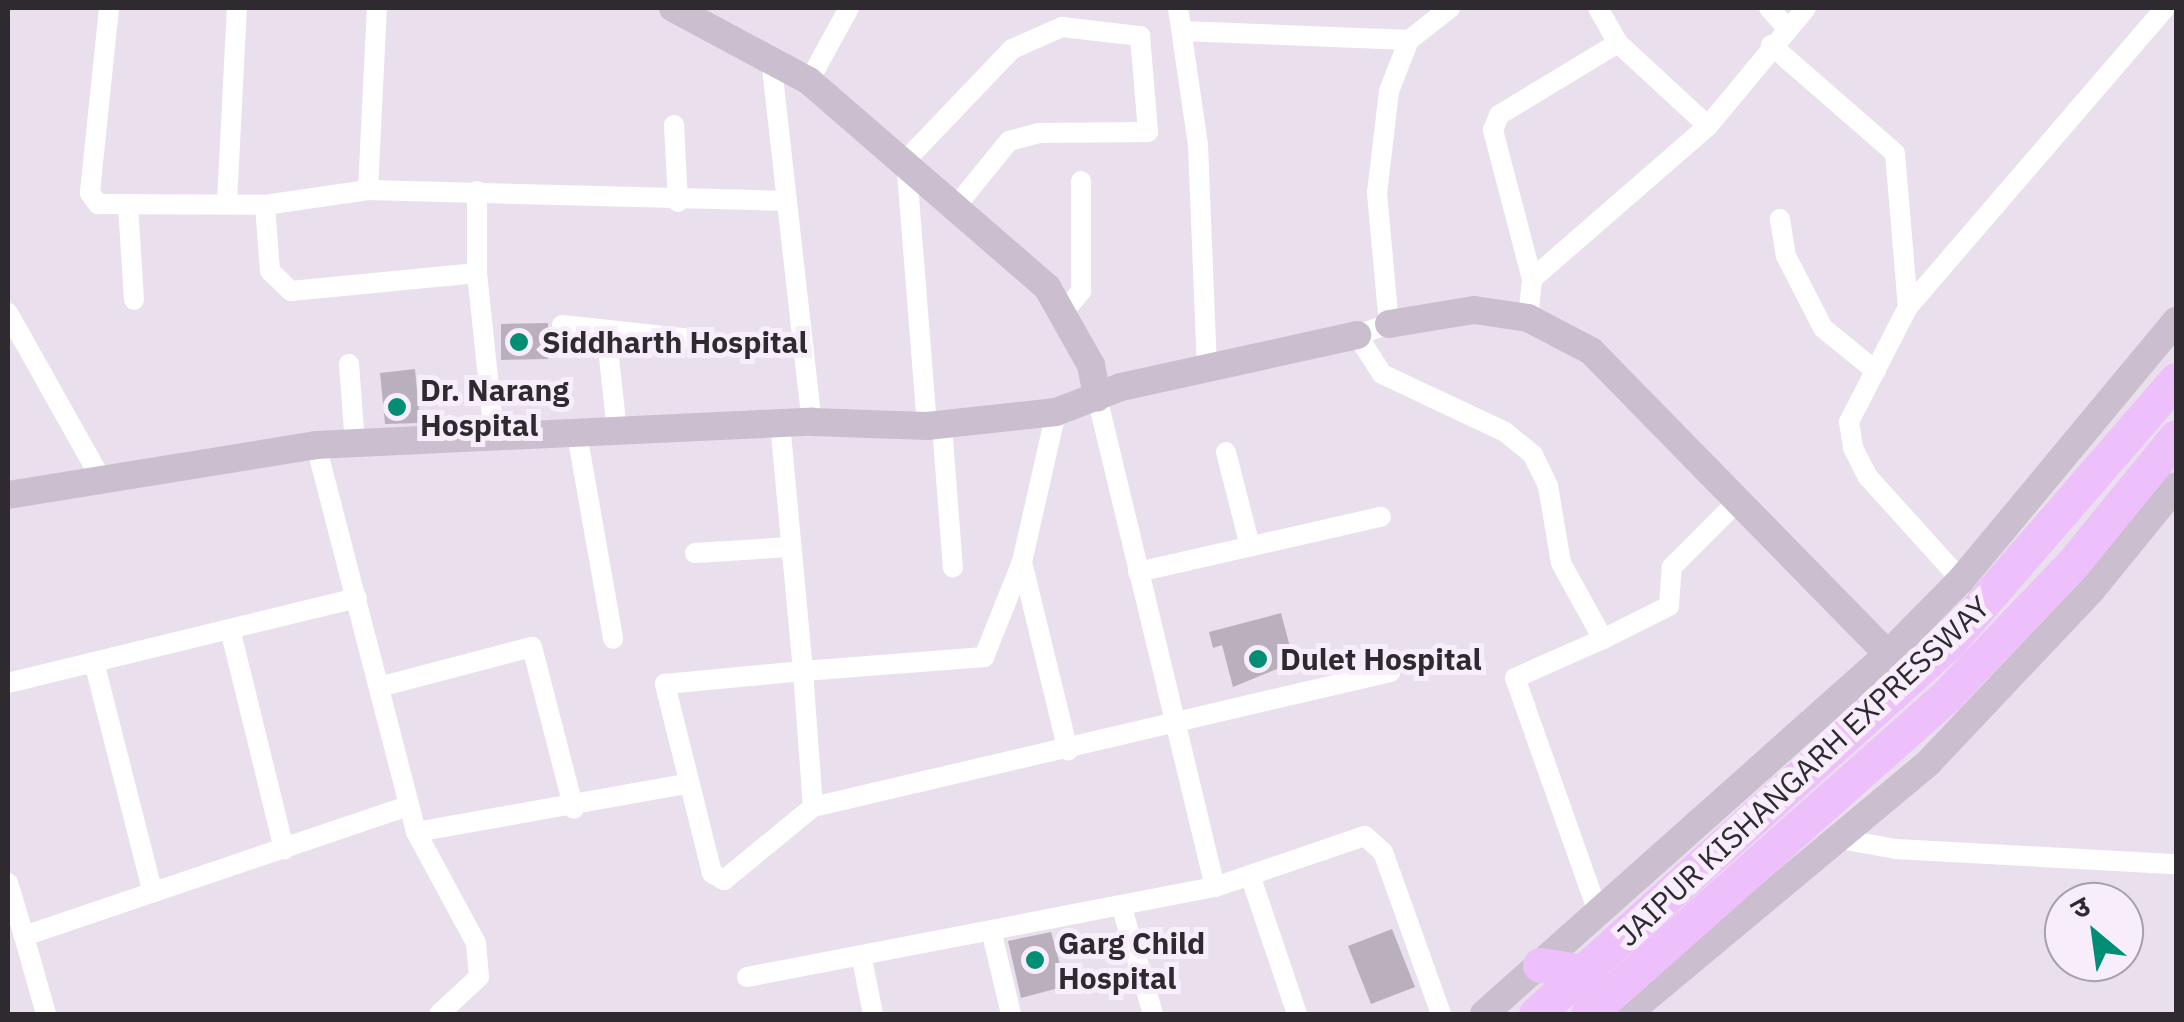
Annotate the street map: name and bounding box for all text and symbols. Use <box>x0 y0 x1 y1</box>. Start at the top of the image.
place label: Siddharth Hospital <box>542 324 808 360</box>
marker: Siddharth Hospital <box>506 329 532 355</box>
place label: Dr. Narang Hospital <box>420 372 569 442</box>
marker: Dr. Narang Hospital <box>384 394 410 420</box>
street label: JAIPUR KISHANGARH EXPRESSWAY <box>1609 589 1997 953</box>
place label: Dulet Hospital <box>1280 641 1482 677</box>
marker: Dulet Hospital <box>1245 646 1271 672</box>
north arrow <box>2044 882 2144 982</box>
text: उ <box>2064 887 2096 927</box>
place label: Garg Child Hospital <box>1058 925 1205 996</box>
marker: Garg Child Hospital <box>1022 947 1048 973</box>

